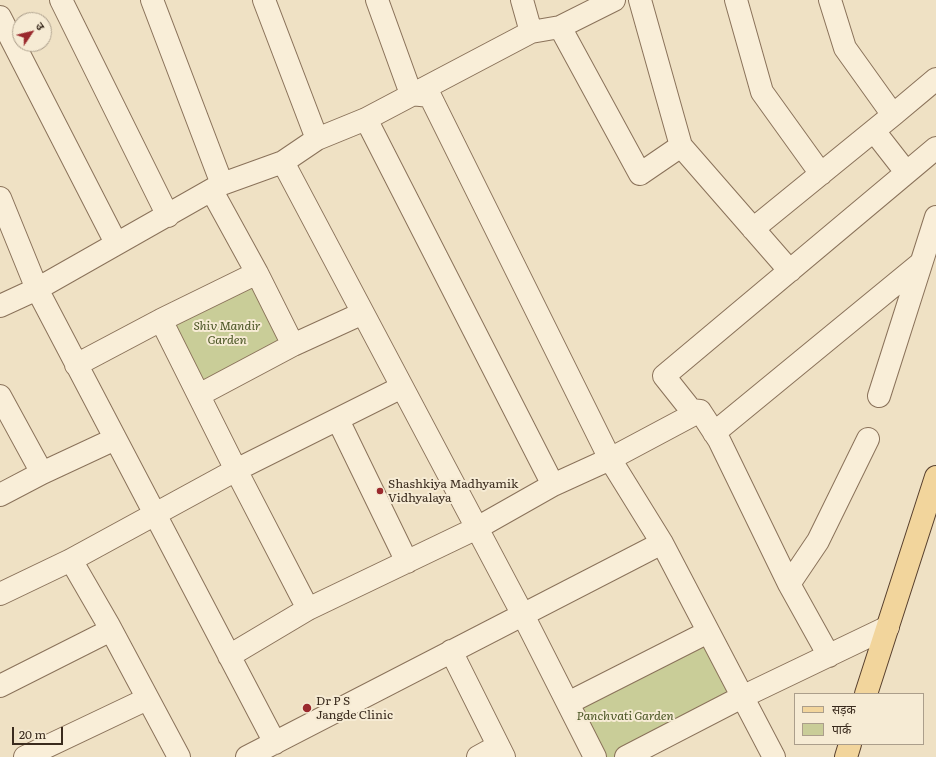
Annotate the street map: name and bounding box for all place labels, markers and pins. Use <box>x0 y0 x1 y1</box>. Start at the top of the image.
place label: Shashkiya Madhyamik Vidhyalaya <box>388 477 518 505</box>
marker: Shashkiya Madhyamik Vidhyalaya <box>375 486 385 496</box>
place label: Dr P S Jangde Clinic <box>316 694 393 722</box>
marker: Dr P S Jangde Clinic <box>301 702 313 714</box>

